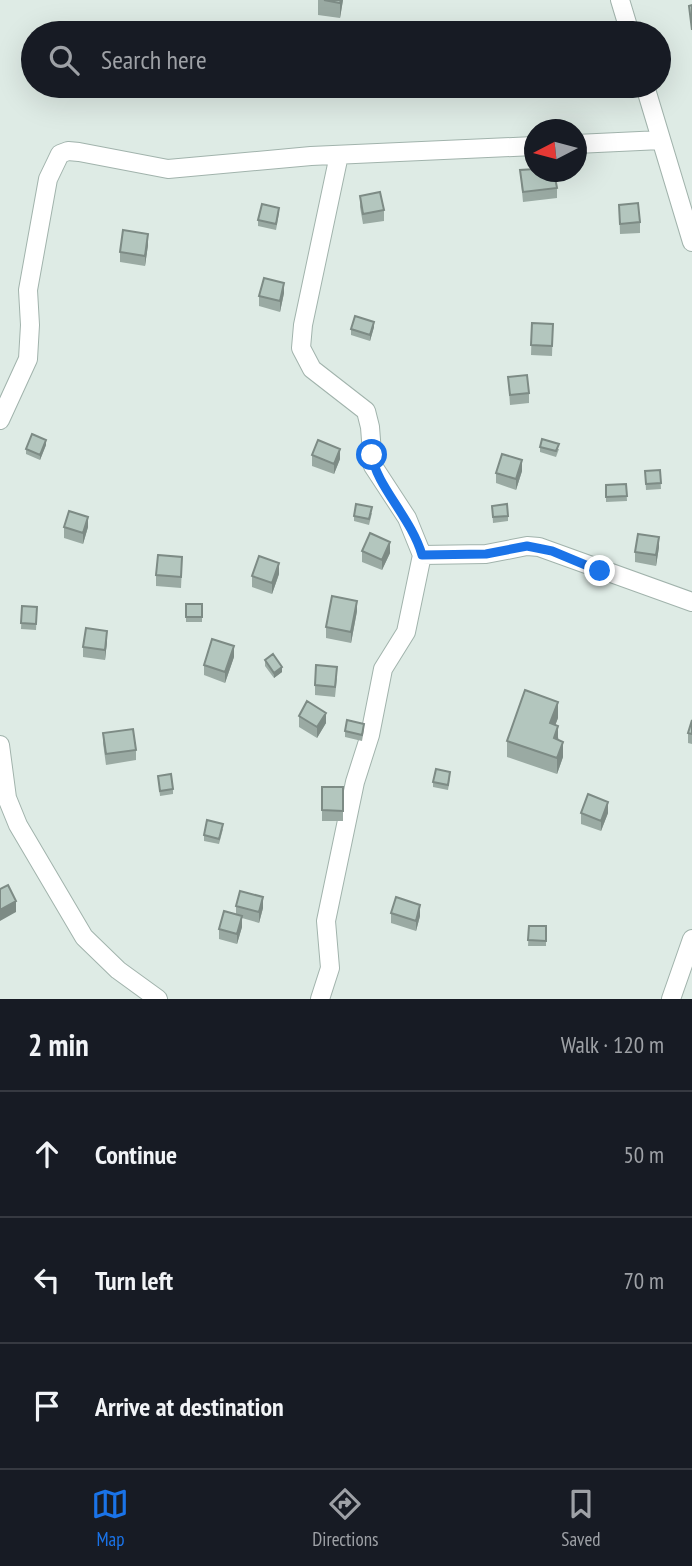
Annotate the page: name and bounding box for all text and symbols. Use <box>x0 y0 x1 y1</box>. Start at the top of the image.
search box <box>21 21 671 98</box>
icon: search <box>45 41 83 79</box>
text: Search here <box>101 43 207 76</box>
north arrow <box>524 119 587 182</box>
route start <box>356 439 387 470</box>
route end <box>584 555 615 586</box>
text: 2 min <box>28 1025 89 1064</box>
text: Walk · 120 m <box>561 1030 664 1059</box>
icon: ahead <box>28 1135 66 1173</box>
text: Continue <box>95 1138 177 1171</box>
text: 50 m <box>623 1140 664 1169</box>
icon: left <box>28 1261 66 1299</box>
text: Turn left <box>95 1264 173 1297</box>
text: 70 m <box>623 1266 664 1295</box>
icon: arrive <box>28 1387 66 1425</box>
text: Arrive at destination <box>95 1390 284 1423</box>
tab: Map <box>91 1485 129 1551</box>
tab: Directions <box>312 1485 378 1551</box>
tab: Saved <box>561 1485 601 1551</box>

